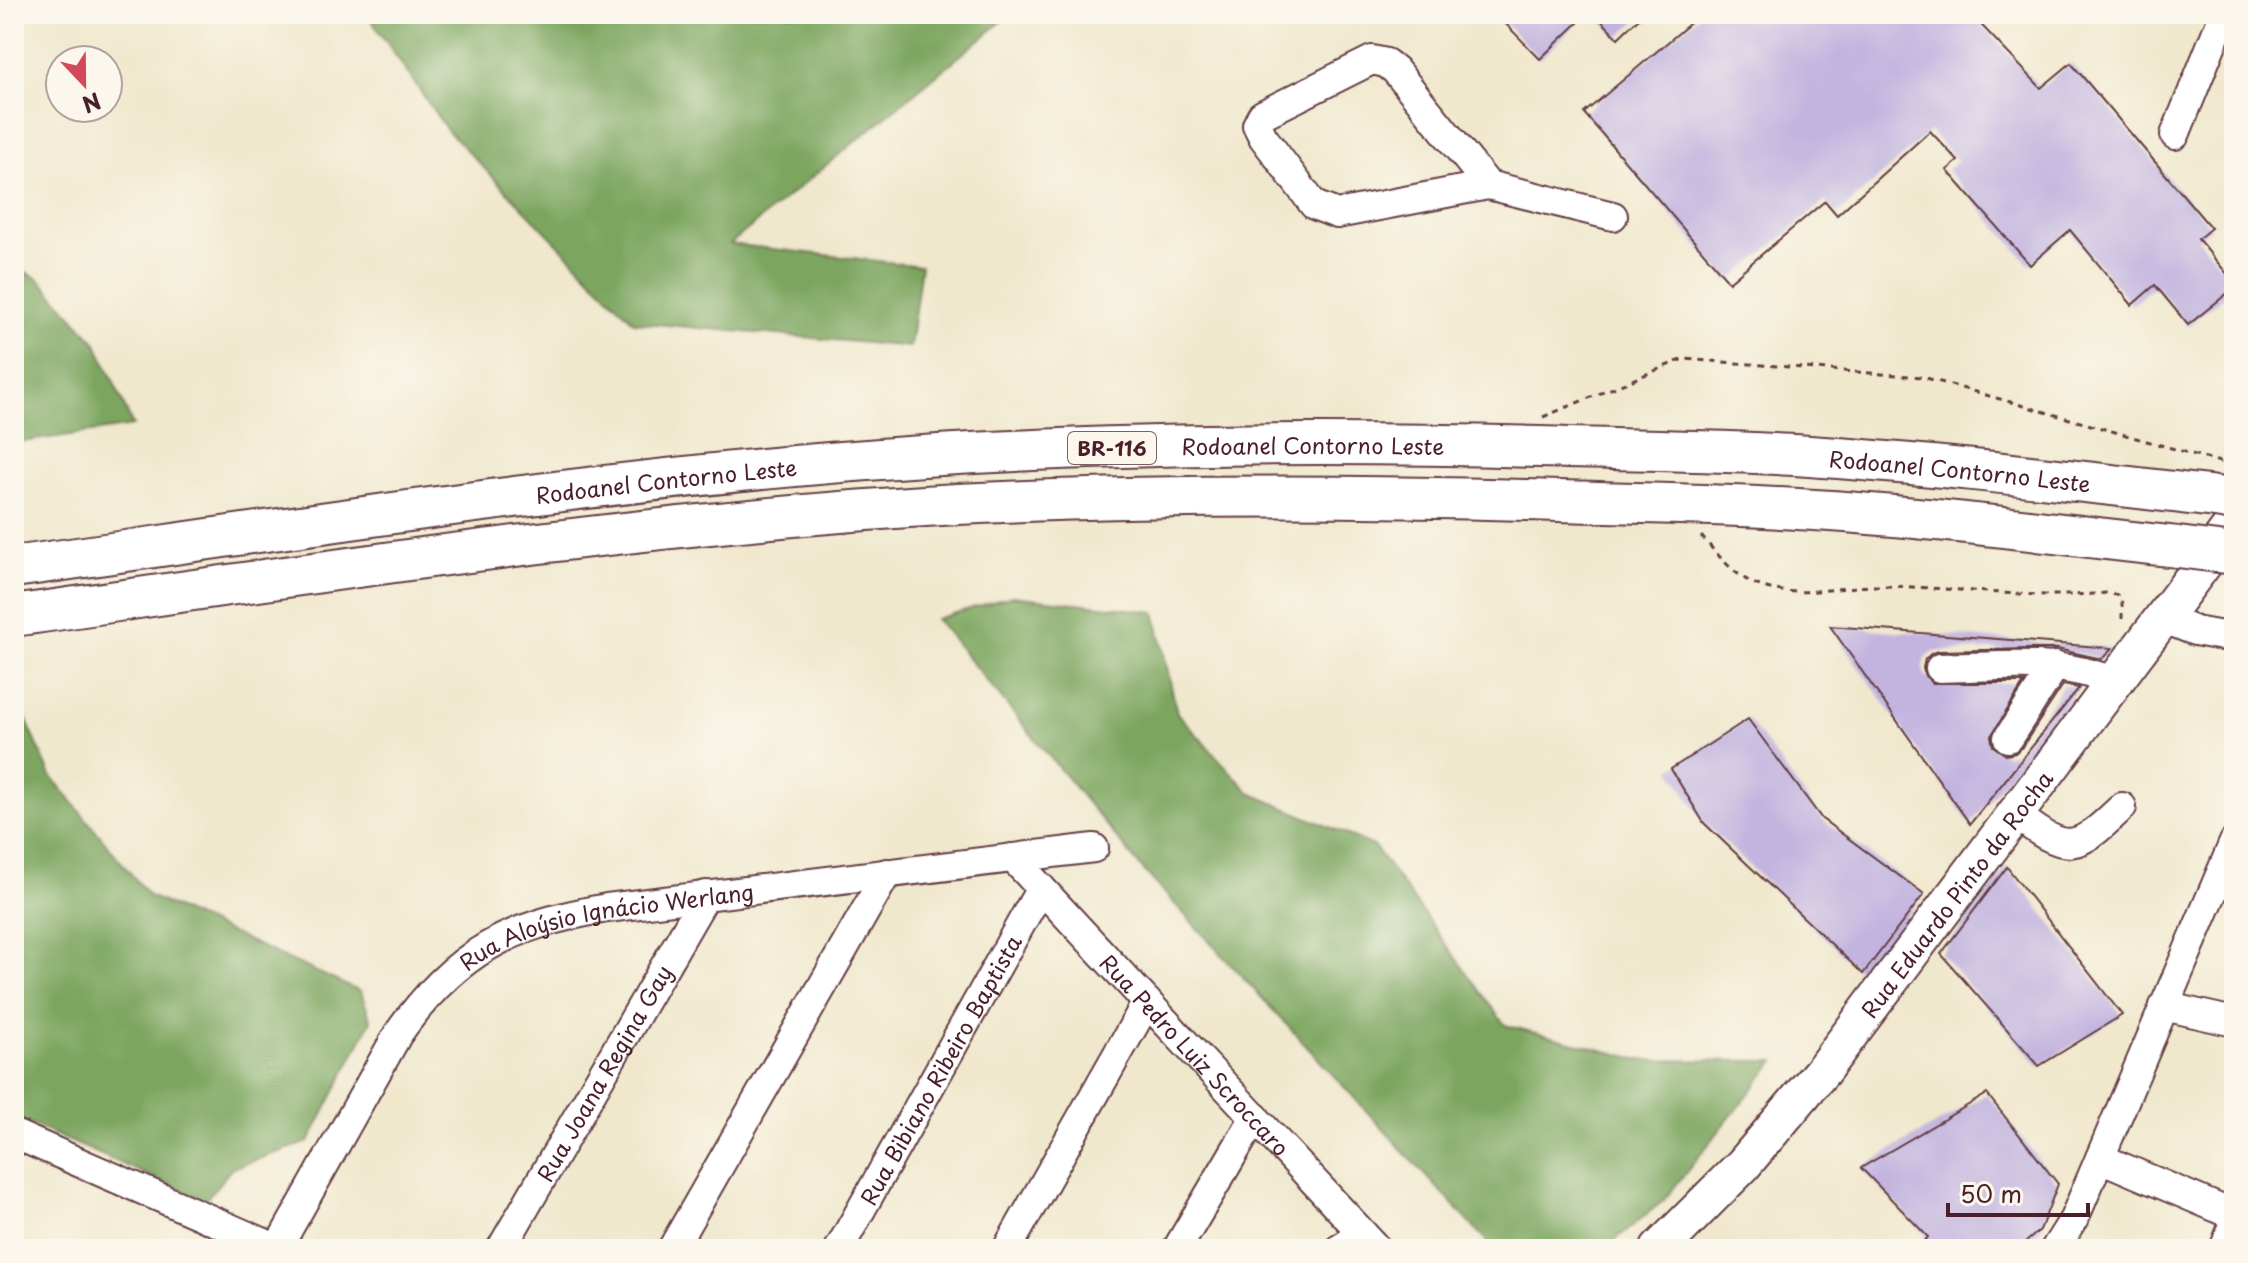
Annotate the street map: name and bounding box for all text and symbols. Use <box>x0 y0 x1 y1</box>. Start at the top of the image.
north arrow <box>44 44 124 124</box>
text: N <box>78 85 106 122</box>
street label: Rodoanel Contorno Leste <box>1181 427 1445 462</box>
road number: BR-116 <box>1068 432 1156 464</box>
street label: Rodoanel Contorno Leste <box>1828 441 2093 499</box>
street label: Rodoanel Contorno Leste <box>533 449 798 511</box>
street label: Rua Eduardo Pinto da Rocha <box>1852 762 2060 1024</box>
street label: Rua Aloýsio Ignácio Werlang <box>451 874 755 977</box>
street label: Rua Bibiano Ribeiro Baptista <box>851 928 1029 1210</box>
street label: Rua Pedro Luiz Scroccaro <box>1093 946 1298 1162</box>
street label: Rua Joana Regina Gay <box>527 958 679 1187</box>
scale bar <box>1948 1167 2088 1217</box>
text: 50 m <box>1960 1175 2022 1211</box>

